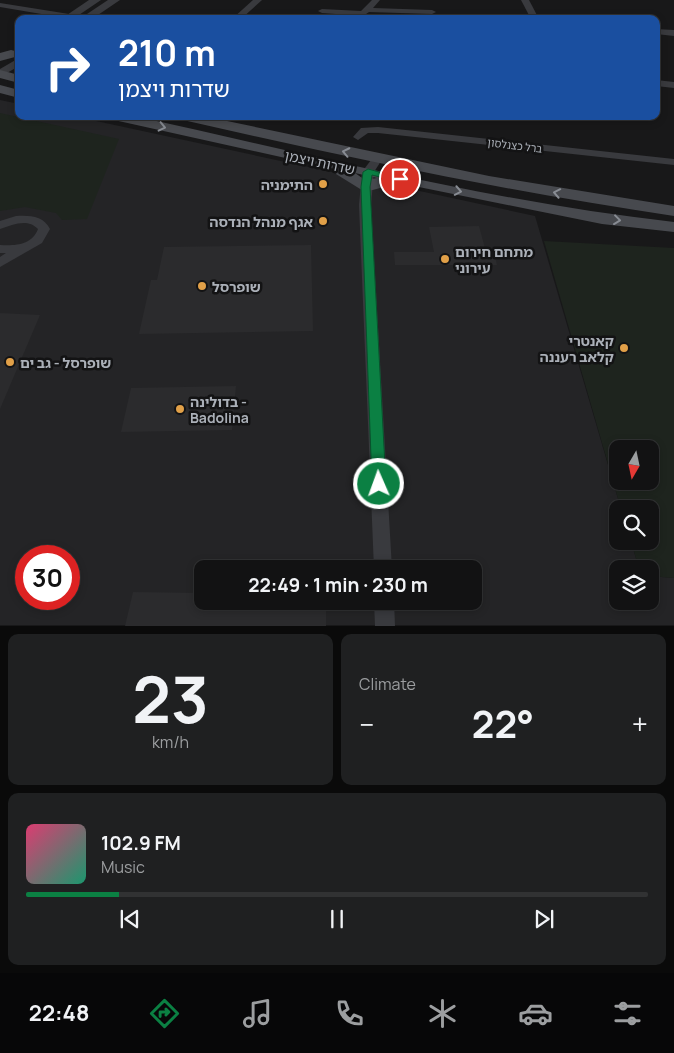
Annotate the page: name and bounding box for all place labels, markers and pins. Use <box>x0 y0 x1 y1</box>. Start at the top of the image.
pin <box>379 158 421 200</box>
place label: התימניה <box>261 175 313 194</box>
marker: התימניה <box>317 178 329 190</box>
place label: אגף מנהל הנדסה <box>209 212 314 231</box>
marker: אגף מנהל הנדסה <box>317 215 329 227</box>
place label: מתחם חירום עירוני <box>455 242 533 277</box>
marker: מתחם חירום עירוני <box>439 253 451 265</box>
place label: שופרסל <box>212 277 261 296</box>
marker: שופרסל <box>196 280 208 292</box>
place label: קאנטרי קלאב רעננה <box>540 331 614 366</box>
marker: קאנטרי קלאב רעננה <box>618 342 630 354</box>
place label: שופרסל - גב ים <box>20 353 111 372</box>
marker: שופרסל - גב ים <box>4 356 16 368</box>
place label: בדולינה - Badolina <box>190 392 249 427</box>
marker: בדולינה - Badolina <box>174 403 186 415</box>

